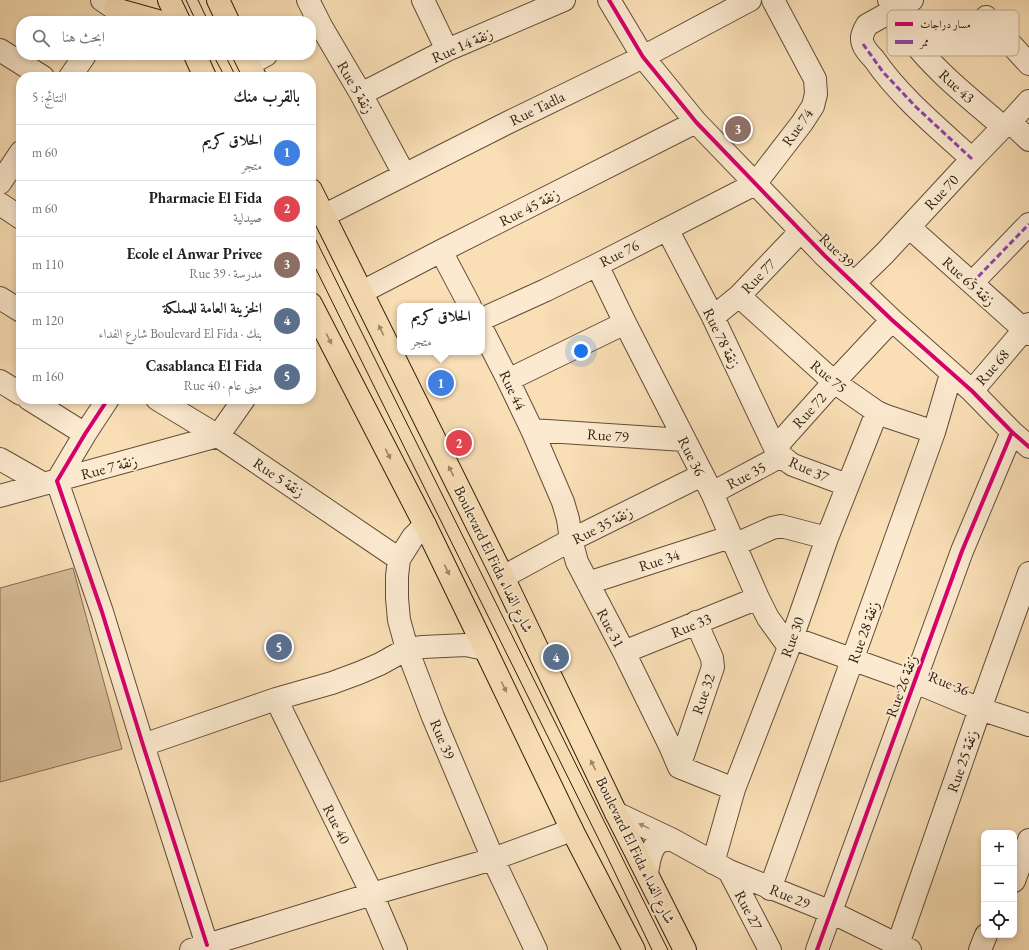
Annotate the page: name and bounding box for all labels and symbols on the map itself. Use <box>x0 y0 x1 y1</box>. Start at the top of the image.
legend <box>887 10 1019 56</box>
text: مسار دراجات <box>920 17 971 31</box>
street label: Rue 14 زنقة <box>428 23 496 67</box>
text: ممر <box>919 35 929 50</box>
street label: Rue 5 زنقة <box>333 57 379 117</box>
street label: Rue 43 <box>935 65 979 107</box>
street label: Rue Tadla <box>506 87 568 129</box>
street label: Rue 74 <box>777 104 817 150</box>
pin: 3 <box>725 114 751 144</box>
street label: Rue 70 <box>920 170 962 214</box>
street label: Rue 45 زنقة <box>496 184 562 230</box>
street label: Rue 39 <box>815 229 859 271</box>
street label: Rue 76 <box>596 235 642 271</box>
street label: Rue 65 زنقة <box>938 252 1000 310</box>
street label: Rue 77 <box>737 254 780 298</box>
street label: Rue 78 زنقة <box>699 305 745 371</box>
one-way arrow <box>378 324 384 335</box>
one-way arrow <box>326 333 332 344</box>
your location <box>571 341 591 361</box>
street label: Rue 68 <box>971 345 1013 389</box>
street label: Rue 75 <box>807 355 851 397</box>
street label: Rue 44 <box>495 367 531 414</box>
pin: 1 <box>428 368 454 398</box>
street label: Rue 72 <box>788 388 831 432</box>
street label: Rue 79 <box>586 424 630 446</box>
pin: 2 <box>446 428 472 458</box>
street label: Rue 36 <box>674 433 710 479</box>
one-way arrow <box>385 449 391 460</box>
street label: Rue 7 زنقة <box>79 450 139 484</box>
street label: Rue 37 <box>786 452 833 487</box>
street label: Rue 5 زنقة <box>250 453 308 501</box>
street label: Rue 35 <box>723 457 769 493</box>
one-way arrow <box>448 466 454 477</box>
street label: Boulevard El Fida شارع الفداء <box>447 482 538 637</box>
street label: Rue 35 زنقة <box>569 502 635 548</box>
street label: Rue 34 <box>636 544 683 576</box>
one-way arrow <box>444 565 450 576</box>
street label: Rue 28 زنقة <box>843 598 883 666</box>
street label: Rue 31 <box>593 605 629 651</box>
street label: Rue 33 <box>668 608 714 642</box>
street label: Rue 30 <box>776 614 808 660</box>
pin: 5 <box>266 632 292 662</box>
pin: 4 <box>543 642 569 672</box>
street label: Rue 26 زنقة <box>881 652 921 720</box>
street label: Rue 36 <box>926 666 972 700</box>
street label: Rue 32 <box>687 670 719 717</box>
one-way arrow <box>501 682 507 693</box>
street label: Rue 39 <box>426 716 460 762</box>
street label: Rue 25 زنقة <box>942 727 982 795</box>
one-way arrow <box>590 759 596 770</box>
street label: Boulevard El Fida شارع الفداء <box>589 773 680 928</box>
street label: Rue 40 <box>319 801 355 847</box>
one-way arrow <box>638 823 650 829</box>
street label: Rue 29 <box>767 879 813 913</box>
street label: Rue 27 <box>731 887 768 934</box>

